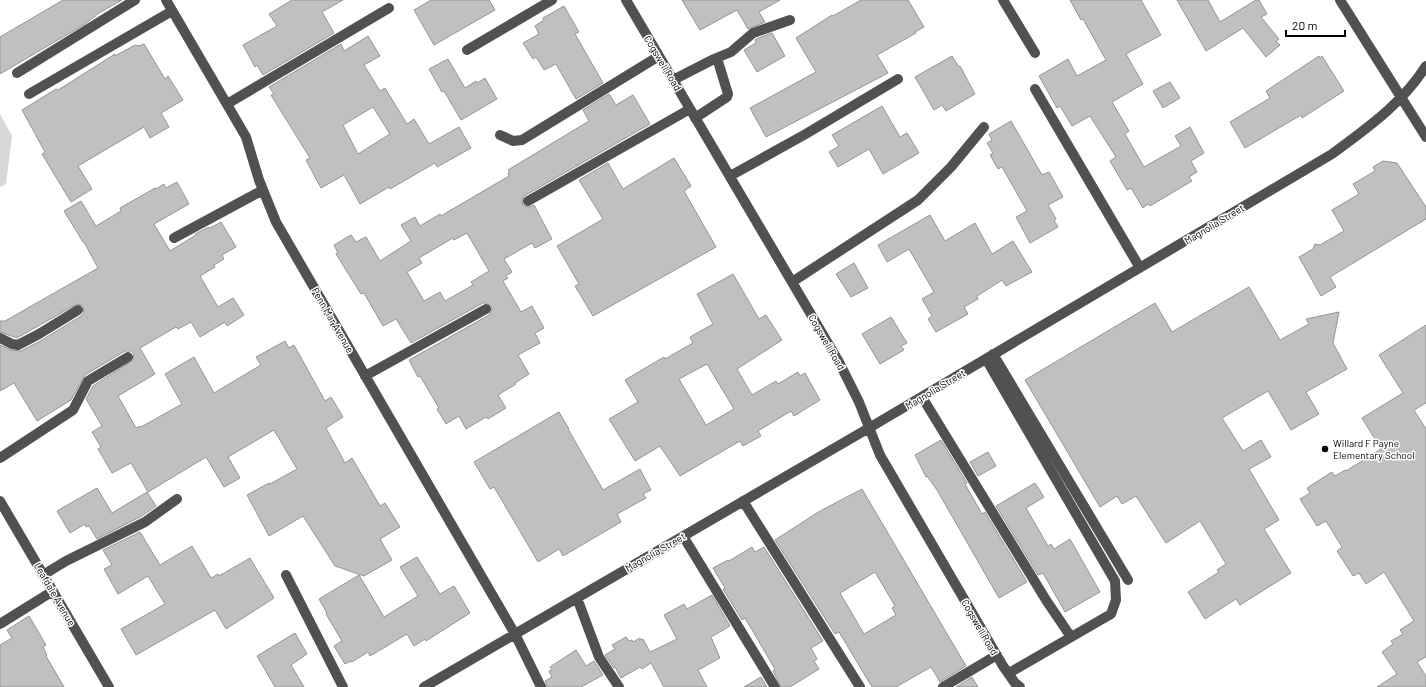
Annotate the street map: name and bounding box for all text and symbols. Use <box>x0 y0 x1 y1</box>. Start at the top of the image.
scale bar <box>1286 12 1345 38</box>
text: 20 m <box>1292 18 1318 32</box>
street label: Cogswell Road <box>642 33 684 93</box>
street label: Magnolia Street <box>1182 201 1246 247</box>
street label: Penn Mar Avenue <box>309 285 357 355</box>
street label: Cogswell Road <box>806 312 848 372</box>
street label: Magnolia Street <box>903 366 967 412</box>
place label: Willard F Payne Elementary School <box>1333 437 1414 461</box>
marker: Willard F Payne Elementary School <box>1320 444 1330 454</box>
street label: Magnolia Street <box>623 530 688 574</box>
street label: Leafdale Avenue <box>32 560 78 628</box>
street label: Cogswell Road <box>959 597 1001 657</box>

